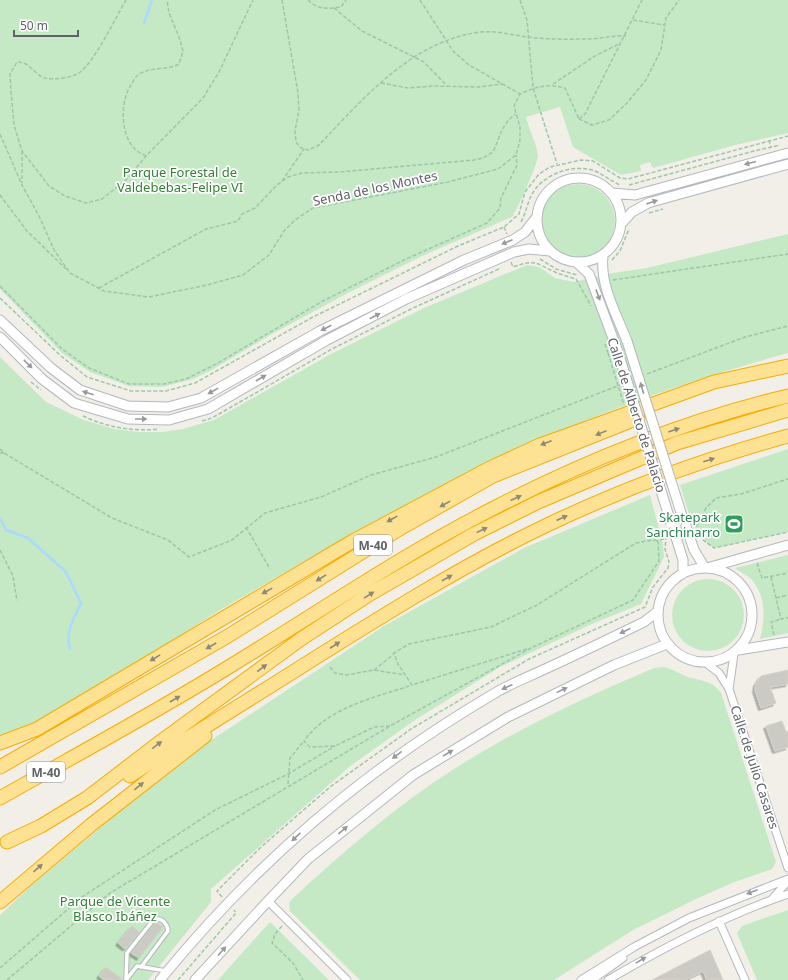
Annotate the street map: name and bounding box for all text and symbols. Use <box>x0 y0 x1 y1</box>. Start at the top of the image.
scale bar <box>14 12 78 38</box>
text: 50 m <box>20 17 48 34</box>
one-way arrow <box>744 160 756 166</box>
park label: Parque Forestal de Valdebebas-Felipe VI <box>117 163 243 196</box>
street label: Senda de los Montes <box>311 166 439 210</box>
one-way arrow <box>646 199 658 205</box>
one-way arrow <box>501 239 513 246</box>
one-way arrow <box>595 290 601 302</box>
one-way arrow <box>369 312 381 319</box>
one-way arrow <box>320 325 332 331</box>
street label: Calle de Alberto de Palacio <box>603 335 671 495</box>
one-way arrow <box>23 359 32 369</box>
one-way arrow <box>255 375 267 382</box>
one-way arrow <box>639 382 645 394</box>
one-way arrow <box>207 388 219 395</box>
one-way arrow <box>81 390 93 396</box>
one-way arrow <box>135 416 148 422</box>
one-way arrow <box>668 427 680 433</box>
one-way arrow <box>596 430 607 436</box>
one-way arrow <box>539 441 551 447</box>
one-way arrow <box>703 457 715 463</box>
one-way arrow <box>510 495 521 501</box>
one-way arrow <box>439 500 451 507</box>
place label: Skatepark Sanchinarro <box>646 508 720 541</box>
sports icon: Skatepark Sanchinarro <box>723 513 745 535</box>
one-way arrow <box>557 515 569 521</box>
one-way arrow <box>386 516 398 523</box>
one-way arrow <box>476 527 487 533</box>
road number: M-40 <box>354 535 392 555</box>
one-way arrow <box>315 574 327 581</box>
one-way arrow <box>441 575 453 582</box>
one-way arrow <box>261 588 273 594</box>
one-way arrow <box>363 591 375 598</box>
one-way arrow <box>619 628 631 634</box>
one-way arrow <box>330 641 340 649</box>
one-way arrow <box>205 642 217 649</box>
one-way arrow <box>149 654 161 661</box>
one-way arrow <box>257 665 267 673</box>
one-way arrow <box>502 684 513 690</box>
one-way arrow <box>556 687 567 693</box>
one-way arrow <box>170 695 180 703</box>
street label: Calle de Julio Casares <box>727 703 783 831</box>
one-way arrow <box>151 741 162 749</box>
one-way arrow <box>442 750 454 757</box>
one-way arrow <box>392 751 403 760</box>
road number: M-40 <box>27 762 65 782</box>
one-way arrow <box>134 782 144 791</box>
one-way arrow <box>338 825 349 834</box>
one-way arrow <box>291 832 301 841</box>
one-way arrow <box>33 864 43 873</box>
one-way arrow <box>745 890 757 896</box>
park label: Parque de Vicente Blasco Ibáñez <box>60 892 170 925</box>
one-way arrow <box>217 946 226 956</box>
one-way arrow <box>636 956 646 964</box>

